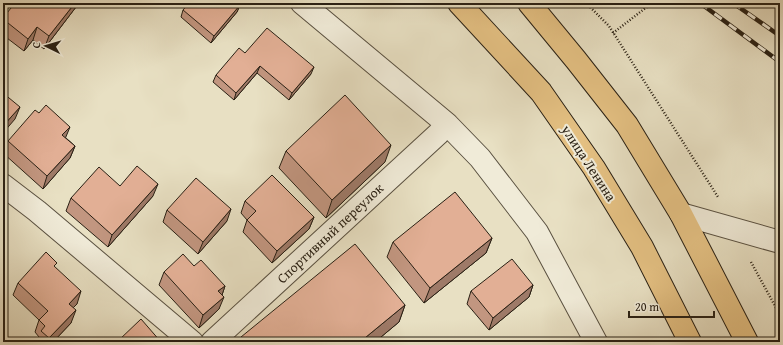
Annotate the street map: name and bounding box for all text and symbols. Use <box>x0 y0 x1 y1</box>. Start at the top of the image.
north arrow <box>26 26 66 66</box>
text: С <box>28 41 44 49</box>
street label: улица Ленина <box>556 120 621 205</box>
street label: Спортивный переулок <box>272 178 388 288</box>
scale bar <box>629 293 714 319</box>
text: 20 m <box>635 298 659 315</box>

